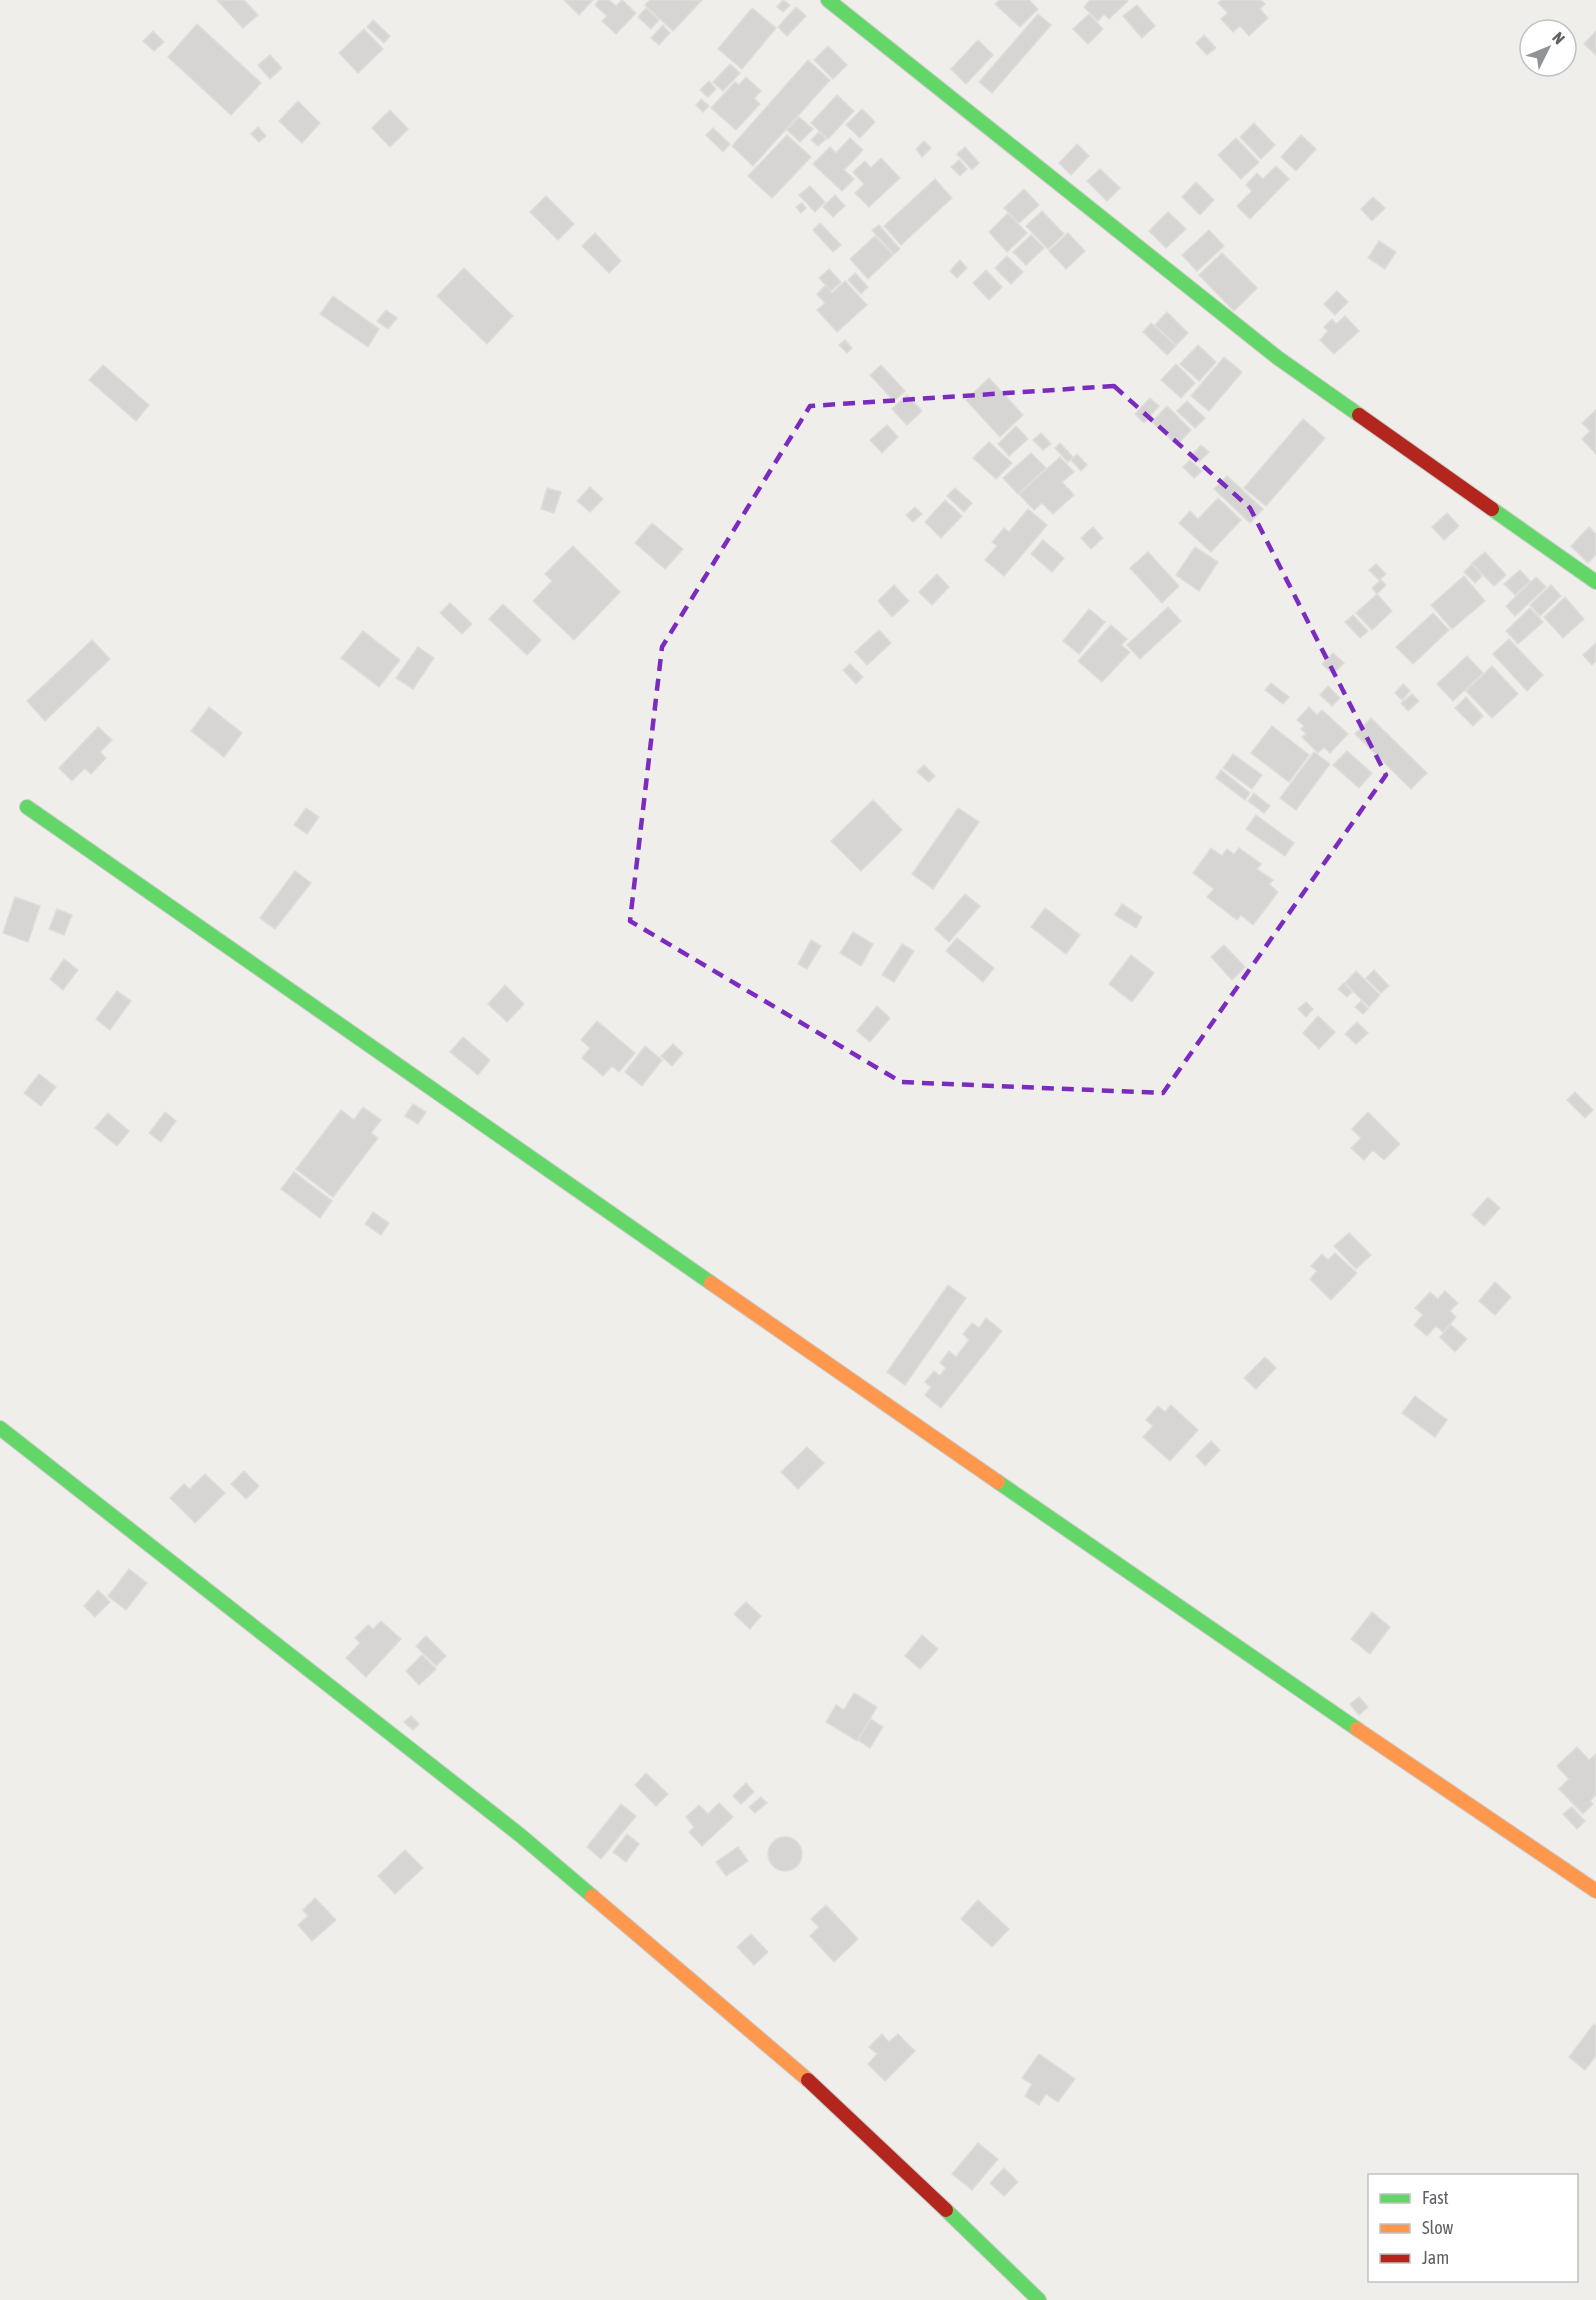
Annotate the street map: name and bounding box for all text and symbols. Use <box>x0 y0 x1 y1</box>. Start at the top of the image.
north arrow <box>1518 18 1578 78</box>
text: N <box>1549 28 1569 47</box>
legend <box>1368 2174 1578 2282</box>
text: Fast <box>1422 2187 1449 2208</box>
text: Slow <box>1422 2217 1453 2238</box>
text: Jam <box>1422 2247 1449 2268</box>

